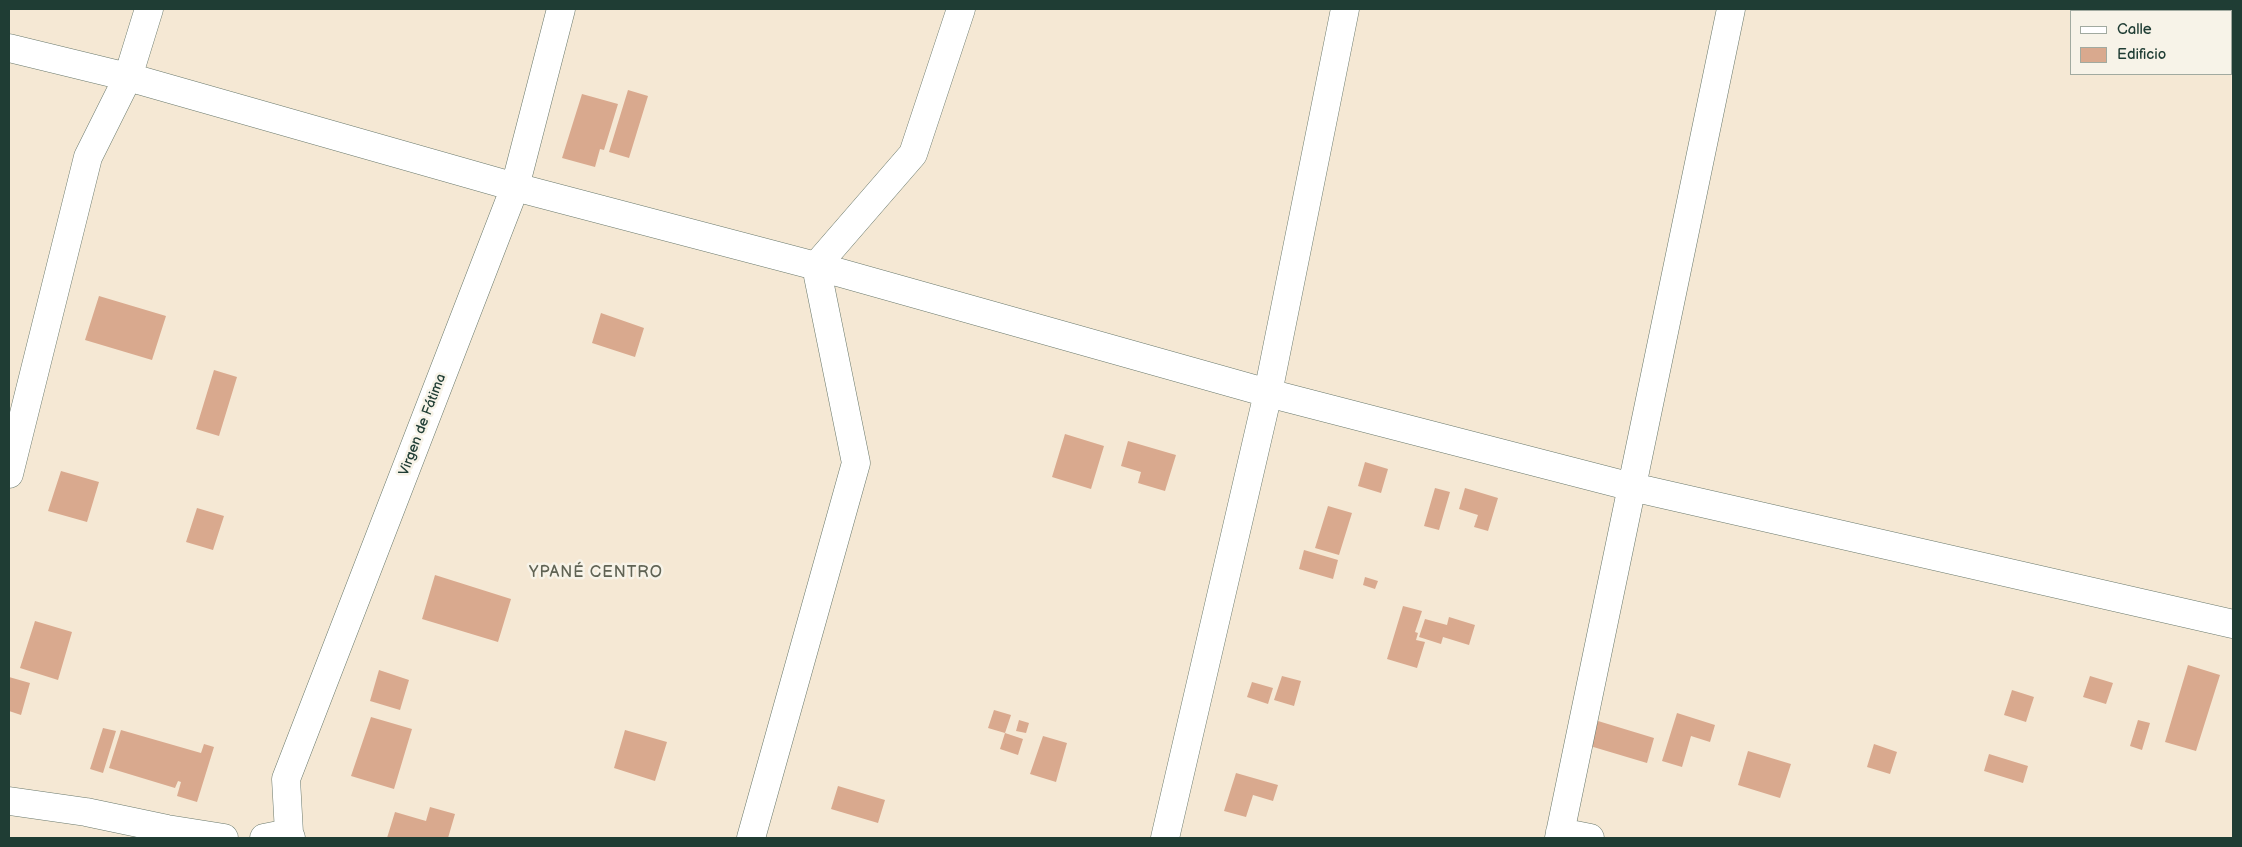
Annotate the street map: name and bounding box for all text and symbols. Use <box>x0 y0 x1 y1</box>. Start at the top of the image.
legend <box>2070 10 2232 75</box>
text: Calle <box>2117 20 2152 39</box>
text: Edificio <box>2117 45 2166 64</box>
street label: Virgen de Fátima <box>396 372 450 478</box>
district label: YPANÉ CENTRO <box>528 563 664 583</box>

